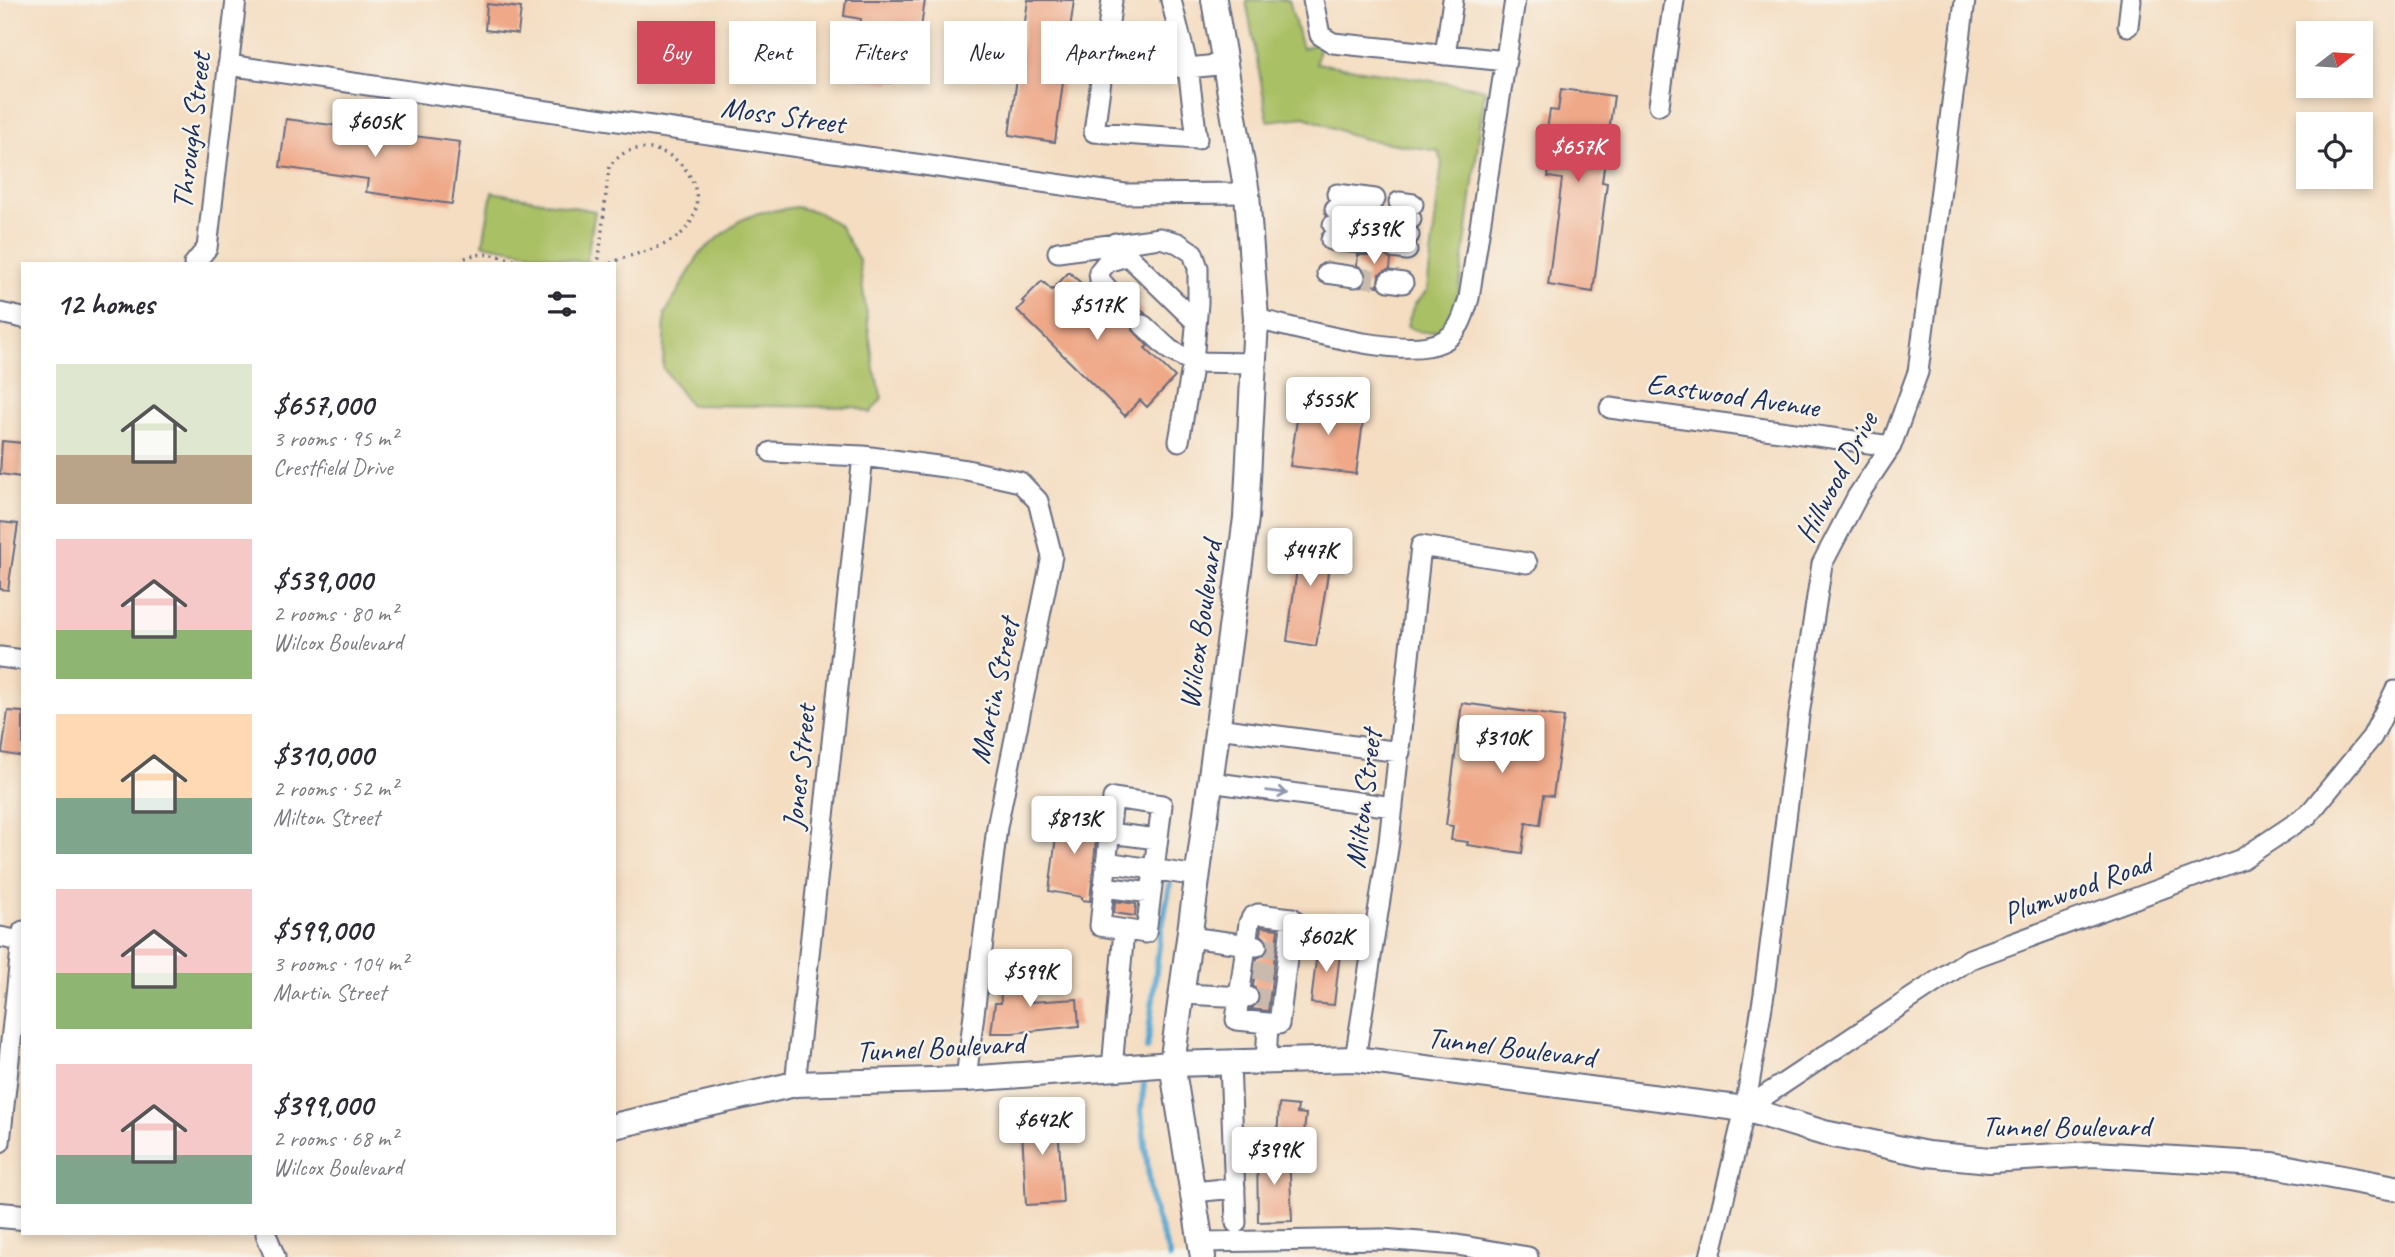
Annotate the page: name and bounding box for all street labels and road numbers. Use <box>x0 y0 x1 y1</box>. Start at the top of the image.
street label: Through Street <box>163 48 220 211</box>
street label: Moss Street <box>719 88 850 143</box>
street label: Eastwood Avenue <box>1644 364 1824 426</box>
street label: Hillwood Drive <box>1786 403 1887 549</box>
street label: Wilcox Boulevard <box>1169 534 1231 711</box>
street label: Martin Street <box>960 611 1029 767</box>
street label: Jones Street <box>773 700 825 833</box>
street label: Milton Street <box>1336 724 1391 870</box>
street label: Plumwood Road <box>1998 842 2160 932</box>
street label: Tunnel Boulevard <box>1425 1018 1601 1077</box>
street label: Tunnel Boulevard <box>855 1023 1029 1070</box>
street label: Tunnel Boulevard <box>1982 1107 2154 1145</box>

